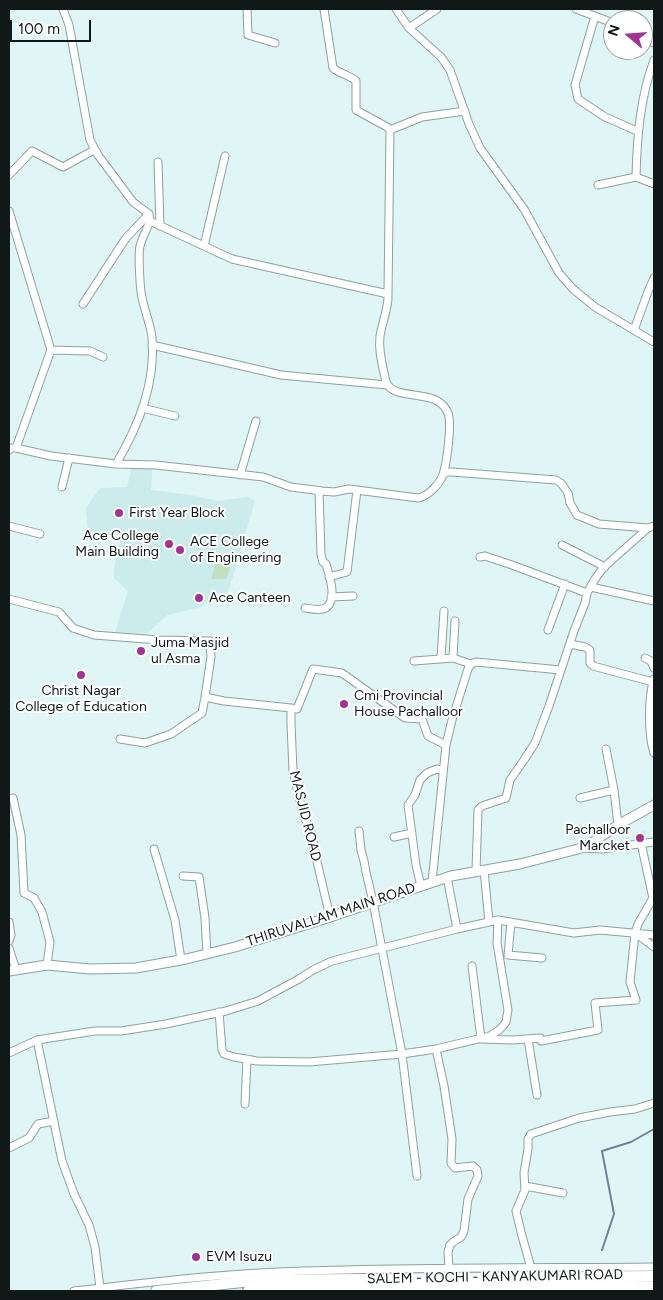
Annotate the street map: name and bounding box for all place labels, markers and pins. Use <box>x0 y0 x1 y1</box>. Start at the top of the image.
place label: First Year Block <box>129 505 225 521</box>
marker: First Year Block <box>113 507 125 519</box>
place label: Ace College Main Building <box>75 528 159 560</box>
place label: ACE College of Engineering <box>190 534 281 566</box>
marker: Ace College Main Building <box>163 538 175 550</box>
marker: ACE College of Engineering <box>174 544 186 556</box>
place label: Ace Canteen <box>209 590 290 606</box>
marker: Ace Canteen <box>193 592 205 604</box>
place label: Juma Masjid ul Asma <box>151 635 229 668</box>
marker: Juma Masjid ul Asma <box>135 645 147 657</box>
marker: Christ Nagar College of Education <box>75 669 87 681</box>
place label: Christ Nagar College of Education <box>15 683 147 716</box>
place label: Cmi Provincial House Pachalloor <box>354 688 463 720</box>
marker: Cmi Provincial House Pachalloor <box>338 698 350 710</box>
place label: Pachalloor Marcket <box>565 822 630 854</box>
marker: Pachalloor Marcket <box>634 832 646 844</box>
place label: EVM Isuzu <box>206 1249 272 1265</box>
marker: EVM Isuzu <box>190 1251 202 1263</box>

